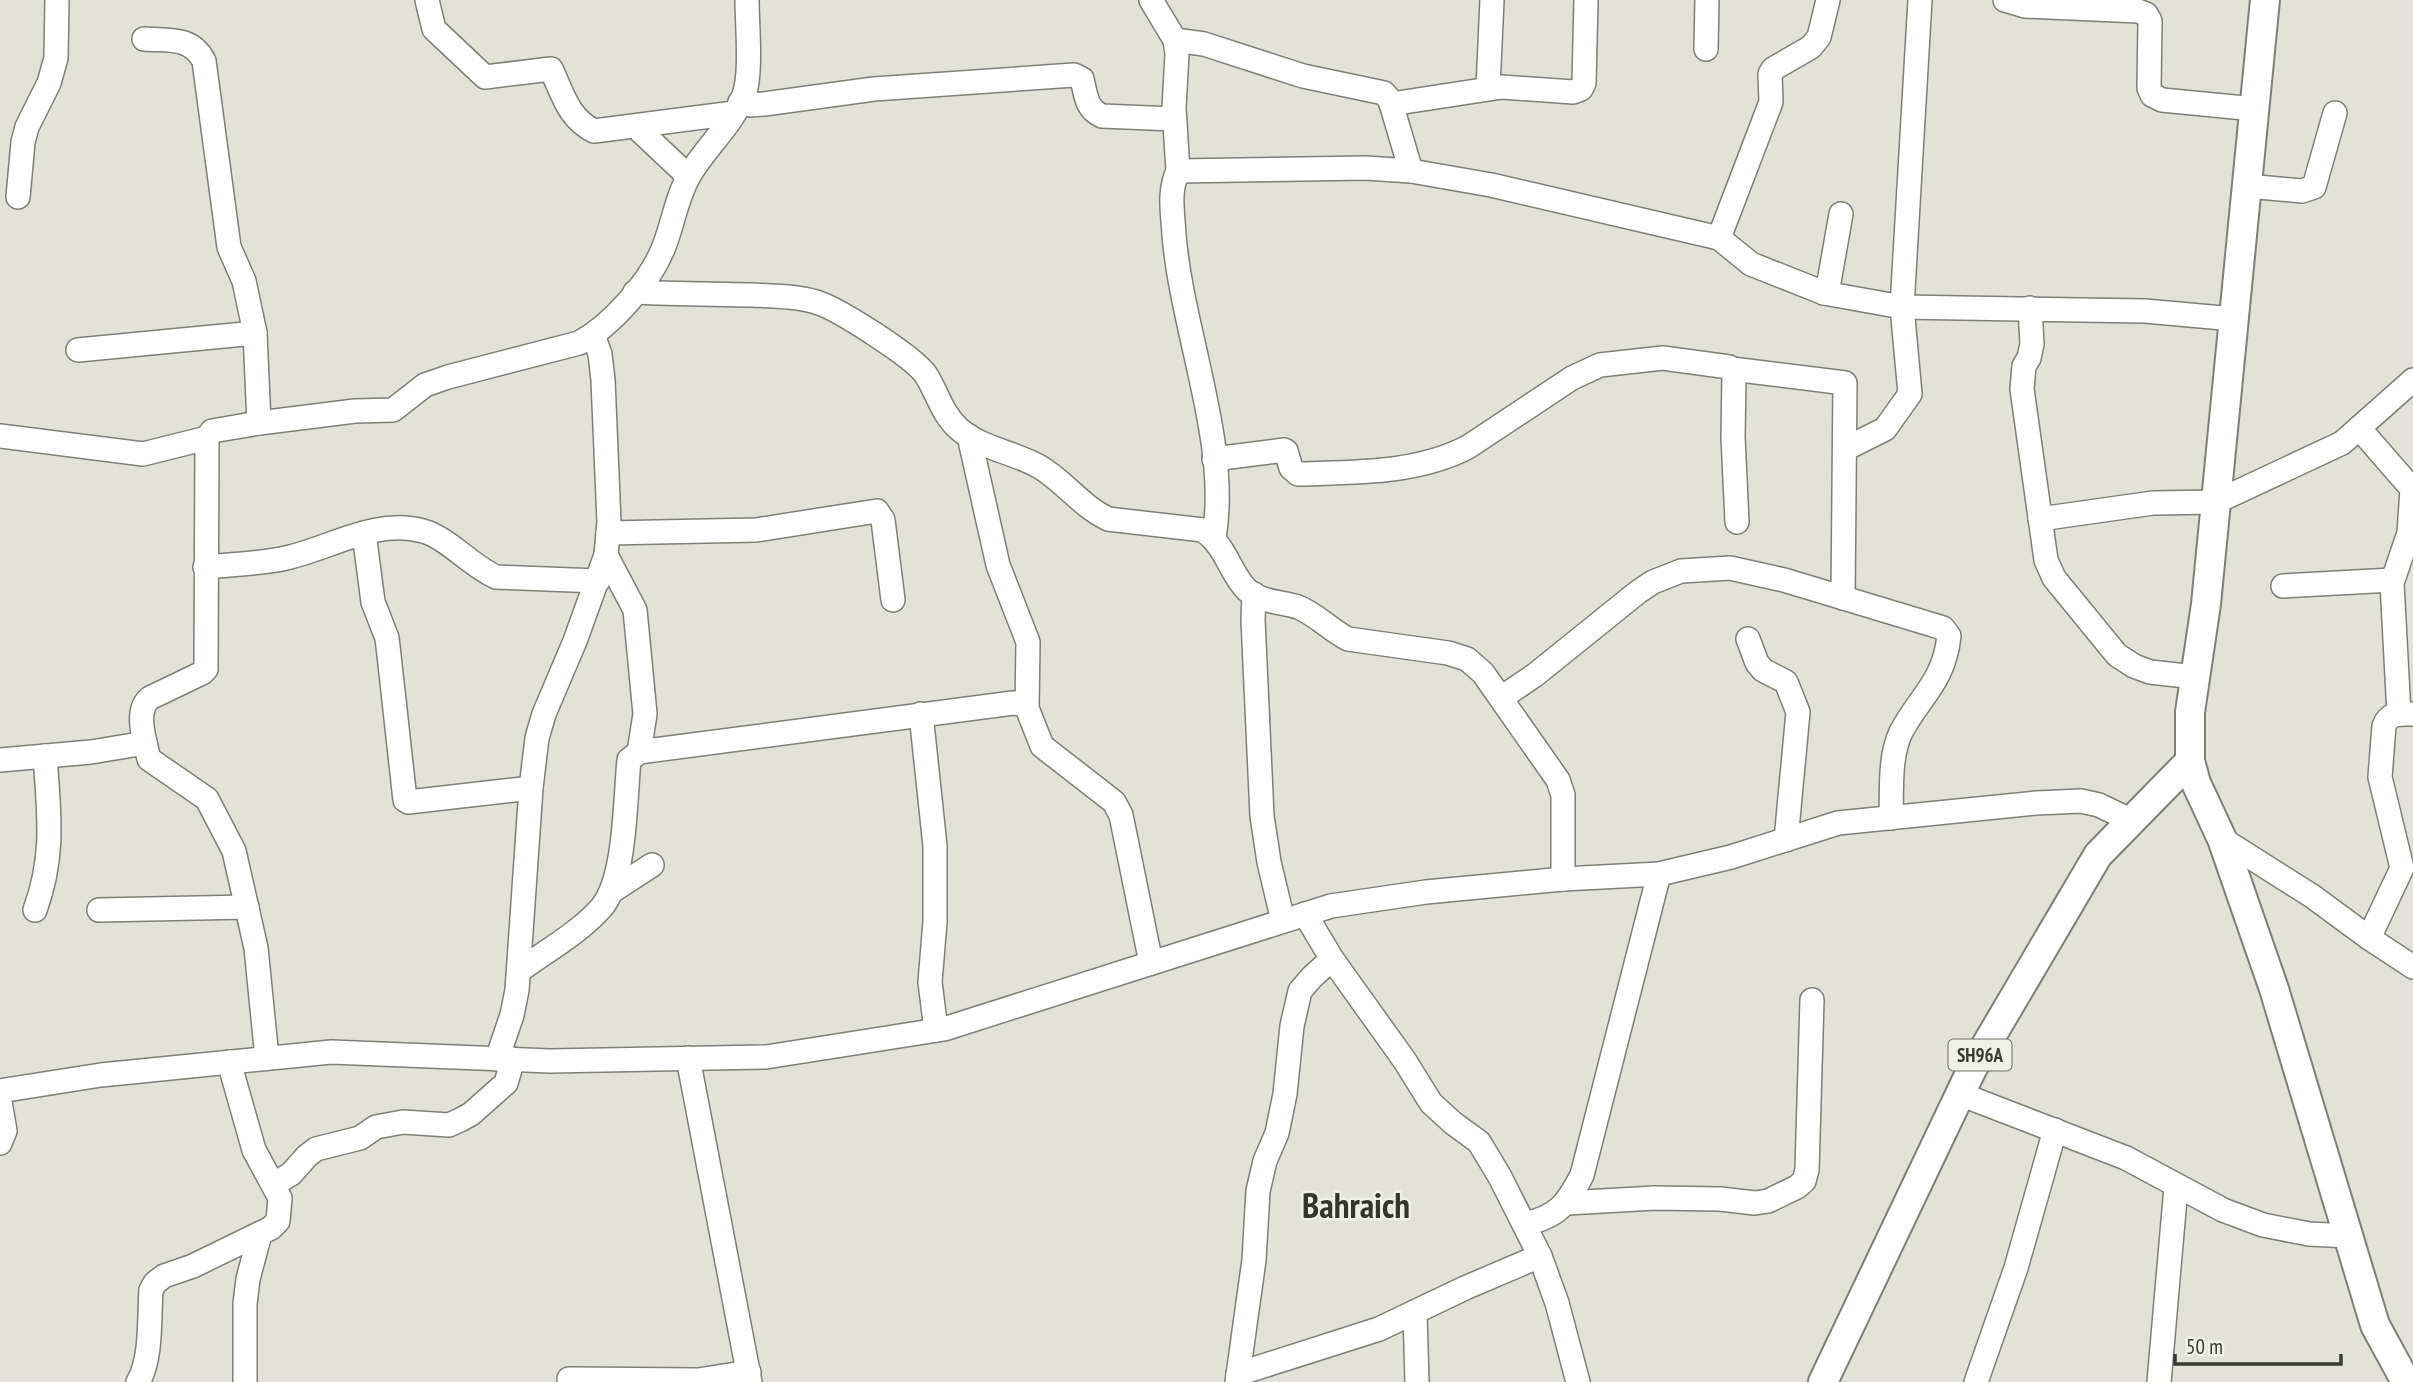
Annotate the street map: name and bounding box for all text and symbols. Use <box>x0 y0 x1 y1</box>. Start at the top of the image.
road number: SH96A <box>1948 1040 2011 1070</box>
district label: Bahraich <box>1302 1182 1410 1228</box>
scale bar <box>2175 1322 2341 1366</box>
text: 50 m <box>2186 1333 2223 1360</box>

